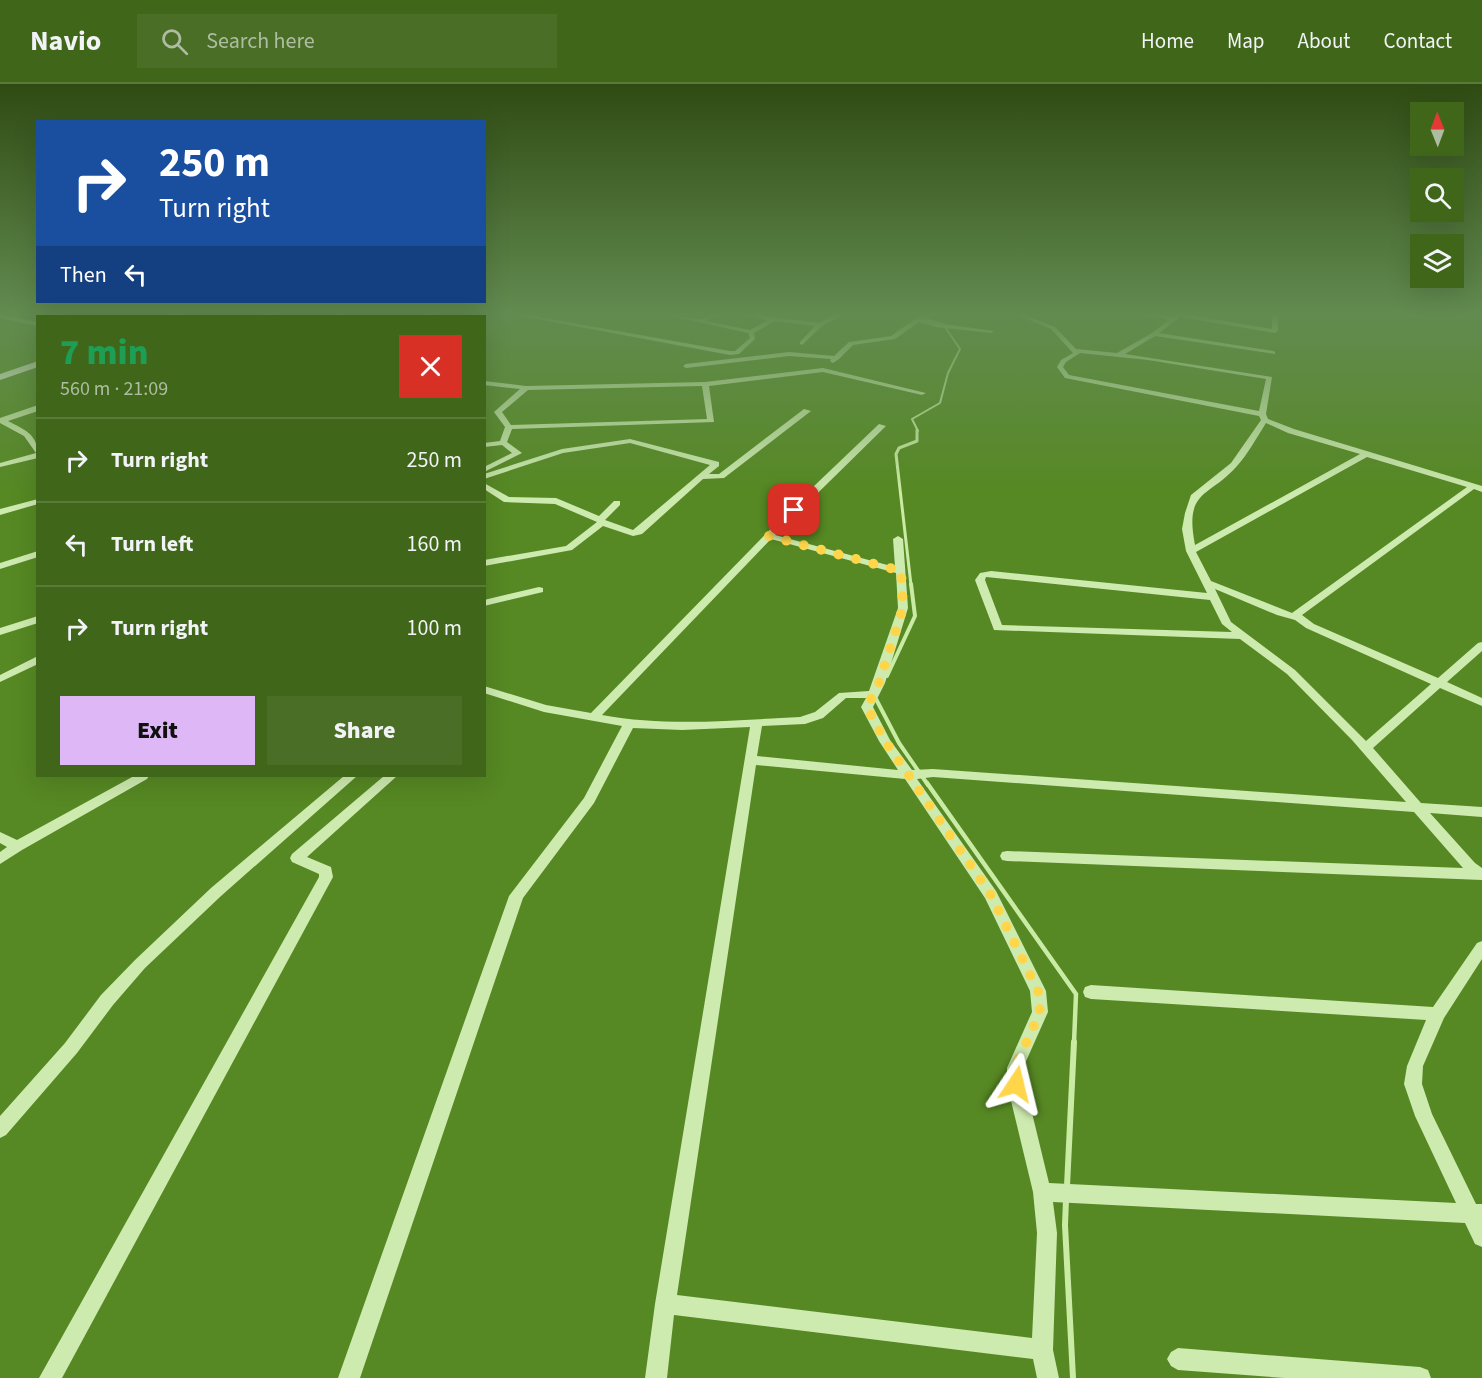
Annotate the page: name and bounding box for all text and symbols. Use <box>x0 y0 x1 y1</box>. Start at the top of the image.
search box <box>137 14 557 68</box>
text: Navio <box>30 21 101 61</box>
icon: search <box>158 25 191 58</box>
text: Search here <box>206 25 315 57</box>
text: Home <box>1141 26 1194 56</box>
text: Map <box>1227 26 1265 56</box>
text: About <box>1298 26 1350 56</box>
text: Contact <box>1383 26 1452 56</box>
north arrow <box>1410 102 1464 156</box>
map controls <box>1410 102 1464 288</box>
text: 250 m <box>159 133 270 193</box>
icon: right <box>60 144 138 222</box>
button: search <box>1410 168 1464 222</box>
text: Turn right <box>159 189 270 228</box>
button: layers <box>1410 234 1464 288</box>
icon: left <box>119 258 152 291</box>
text: Then <box>60 259 107 291</box>
text: 7 min <box>60 327 148 378</box>
button: close <box>399 335 462 398</box>
text: 560 m · 21:09 <box>60 375 168 403</box>
icon: right <box>60 444 93 477</box>
text: Turn right <box>111 444 208 476</box>
text: 250 m <box>407 444 462 476</box>
pin <box>768 484 819 535</box>
icon: arrive <box>777 493 810 526</box>
icon: left <box>60 528 93 561</box>
text: Turn left <box>111 528 193 560</box>
text: 160 m <box>407 528 462 560</box>
icon: right <box>60 612 93 645</box>
text: Turn right <box>111 612 208 644</box>
text: 100 m <box>407 612 462 644</box>
button: Exit <box>60 696 255 765</box>
button: Share <box>267 696 462 765</box>
position arrow <box>984 1052 1048 1116</box>

